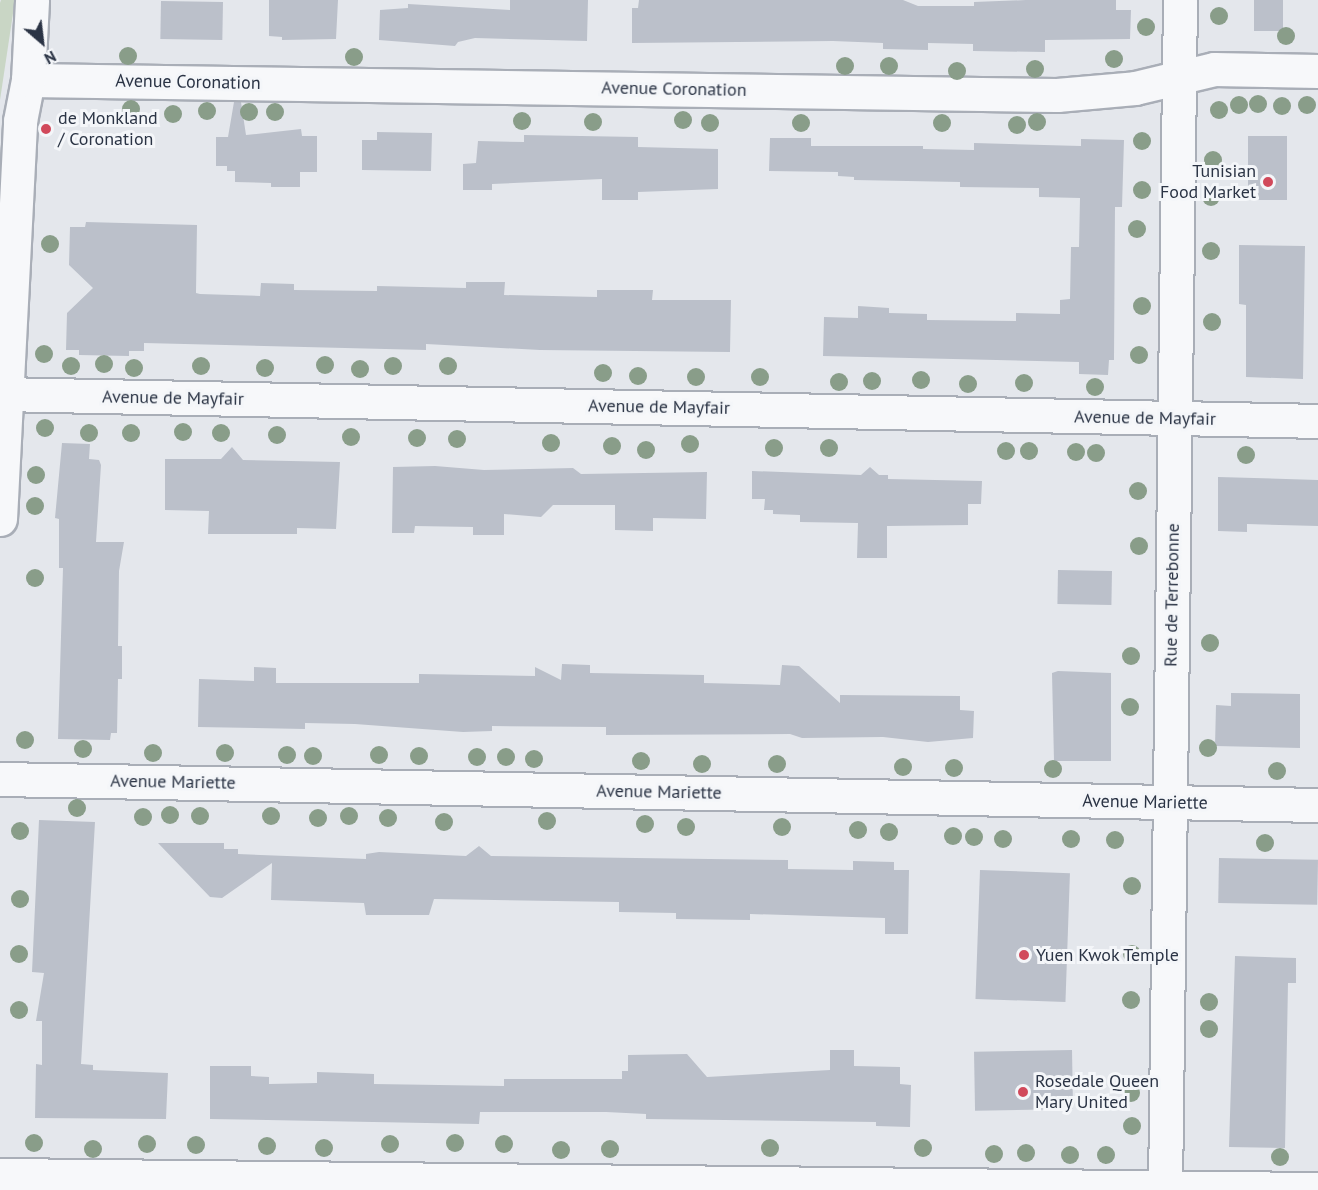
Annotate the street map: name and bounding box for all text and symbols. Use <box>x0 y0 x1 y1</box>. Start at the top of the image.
north arrow <box>12 12 72 72</box>
text: N <box>41 47 60 69</box>
street label: Avenue Coronation <box>115 70 261 94</box>
street label: Avenue Coronation <box>601 77 747 101</box>
place label: de Monkland / Coronation <box>58 108 158 150</box>
marker: de Monkland / Coronation <box>39 122 53 136</box>
place label: Tunisian Food Market <box>1160 161 1256 204</box>
marker: Tunisian Food Market <box>1261 175 1275 189</box>
street label: Avenue de Mayfair <box>102 386 244 410</box>
street label: Avenue de Mayfair <box>588 395 730 419</box>
street label: Avenue de Mayfair <box>1074 406 1216 430</box>
street label: Rue de Terrebonne <box>1160 523 1184 667</box>
street label: Avenue Mariette <box>110 770 236 794</box>
street label: Avenue Mariette <box>596 780 722 804</box>
street label: Avenue Mariette <box>1082 790 1208 814</box>
place label: Yuen Kwok Temple <box>1036 944 1180 966</box>
marker: Yuen Kwok Temple <box>1017 948 1031 962</box>
place label: Rosedale Queen Mary United <box>1035 1071 1159 1114</box>
marker: Rosedale Queen Mary United <box>1016 1085 1030 1099</box>

